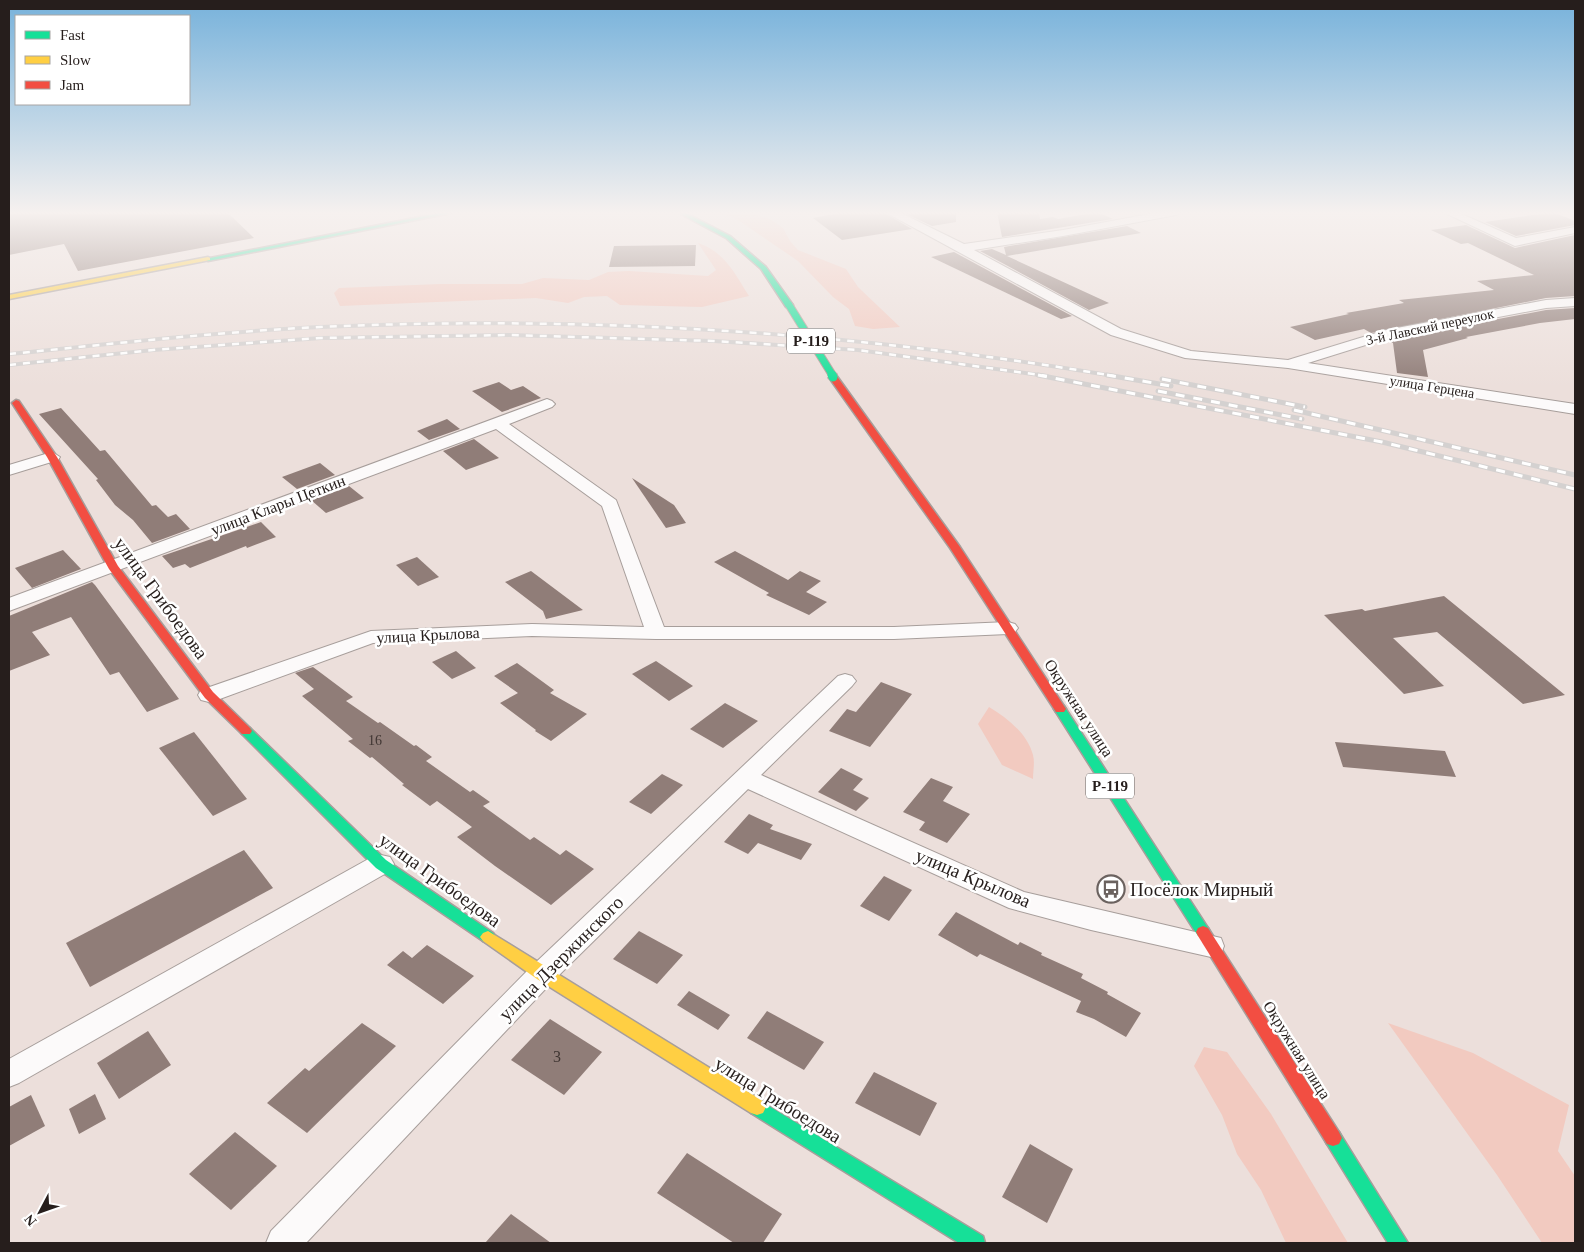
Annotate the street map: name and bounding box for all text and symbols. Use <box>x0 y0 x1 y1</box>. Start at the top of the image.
legend <box>15 15 190 105</box>
text: Fast <box>60 27 86 43</box>
text: Slow <box>60 52 91 68</box>
text: Jam <box>60 77 84 93</box>
street label: 3-й Лавский переулок <box>1365 306 1495 348</box>
road number: Р-119 <box>787 328 835 354</box>
street label: улица Герцена <box>1388 373 1476 401</box>
street label: улица Клары Цеткин <box>208 471 348 539</box>
street label: улица Грибоедова <box>110 533 212 663</box>
street label: улица Крылова <box>376 624 480 647</box>
street label: Окружная улица <box>1040 656 1117 760</box>
house number: 16 <box>368 733 382 748</box>
road number: Р-119 <box>1086 774 1134 798</box>
street label: улица Грибоедова <box>375 829 505 931</box>
street label: улица Крылова <box>912 844 1034 912</box>
bus stop icon: Посёлок Мирный <box>1096 874 1126 904</box>
place label: Посёлок Мирный <box>1130 879 1273 900</box>
street label: улица Дзержинского <box>495 892 627 1024</box>
street label: Окружная улица <box>1259 998 1334 1103</box>
house number: 3 <box>553 1048 561 1065</box>
street label: улица Грибоедова <box>711 1053 846 1148</box>
north arrow <box>15 1187 65 1237</box>
text: N <box>22 1211 40 1229</box>

